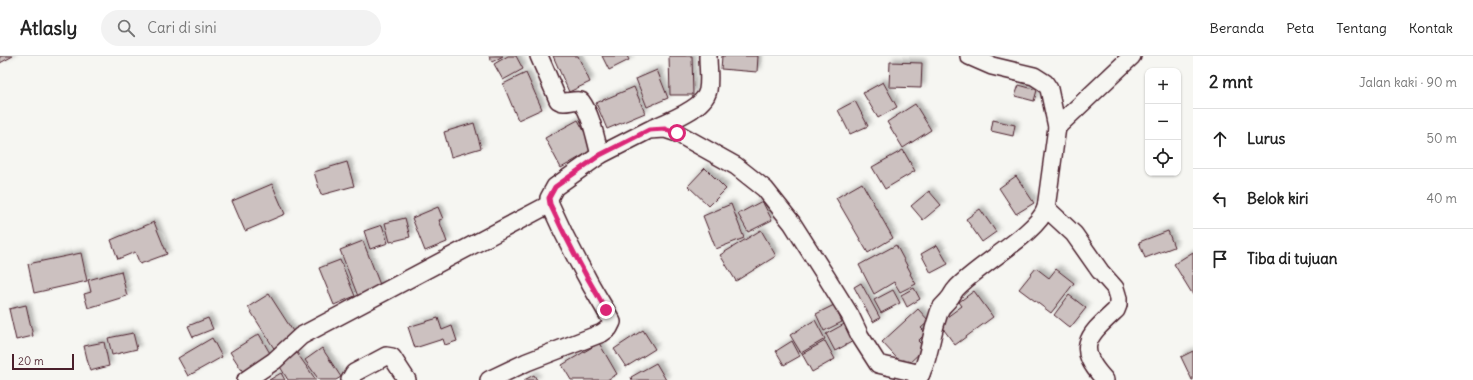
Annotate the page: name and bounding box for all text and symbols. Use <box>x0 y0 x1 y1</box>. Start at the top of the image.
search box <box>101 10 381 46</box>
text: Atlasly <box>20 16 77 40</box>
icon: search <box>115 17 137 39</box>
text: Cari di sini <box>147 18 217 37</box>
text: Beranda <box>1210 19 1264 37</box>
text: Peta <box>1286 19 1314 37</box>
text: Tentang <box>1336 19 1387 37</box>
text: Kontak <box>1409 19 1453 37</box>
map controls <box>1145 68 1181 176</box>
button: + <box>1145 68 1181 104</box>
text: 2 mnt <box>1209 71 1253 93</box>
text: Jalan kaki · 90 m <box>1359 74 1457 91</box>
button: − <box>1145 104 1181 140</box>
route start <box>668 124 686 142</box>
icon: ahead <box>1209 128 1231 150</box>
text: Lurus <box>1247 129 1285 148</box>
text: 50 m <box>1426 130 1457 147</box>
button: locate <box>1145 140 1181 176</box>
icon: left <box>1209 188 1231 210</box>
text: Belok kiri <box>1247 189 1308 208</box>
text: 40 m <box>1426 190 1457 207</box>
icon: arrive <box>1209 248 1231 270</box>
text: Tiba di tujuan <box>1247 249 1337 268</box>
route end <box>597 301 615 319</box>
scale bar <box>12 352 74 371</box>
text: 20 m <box>18 354 44 368</box>

